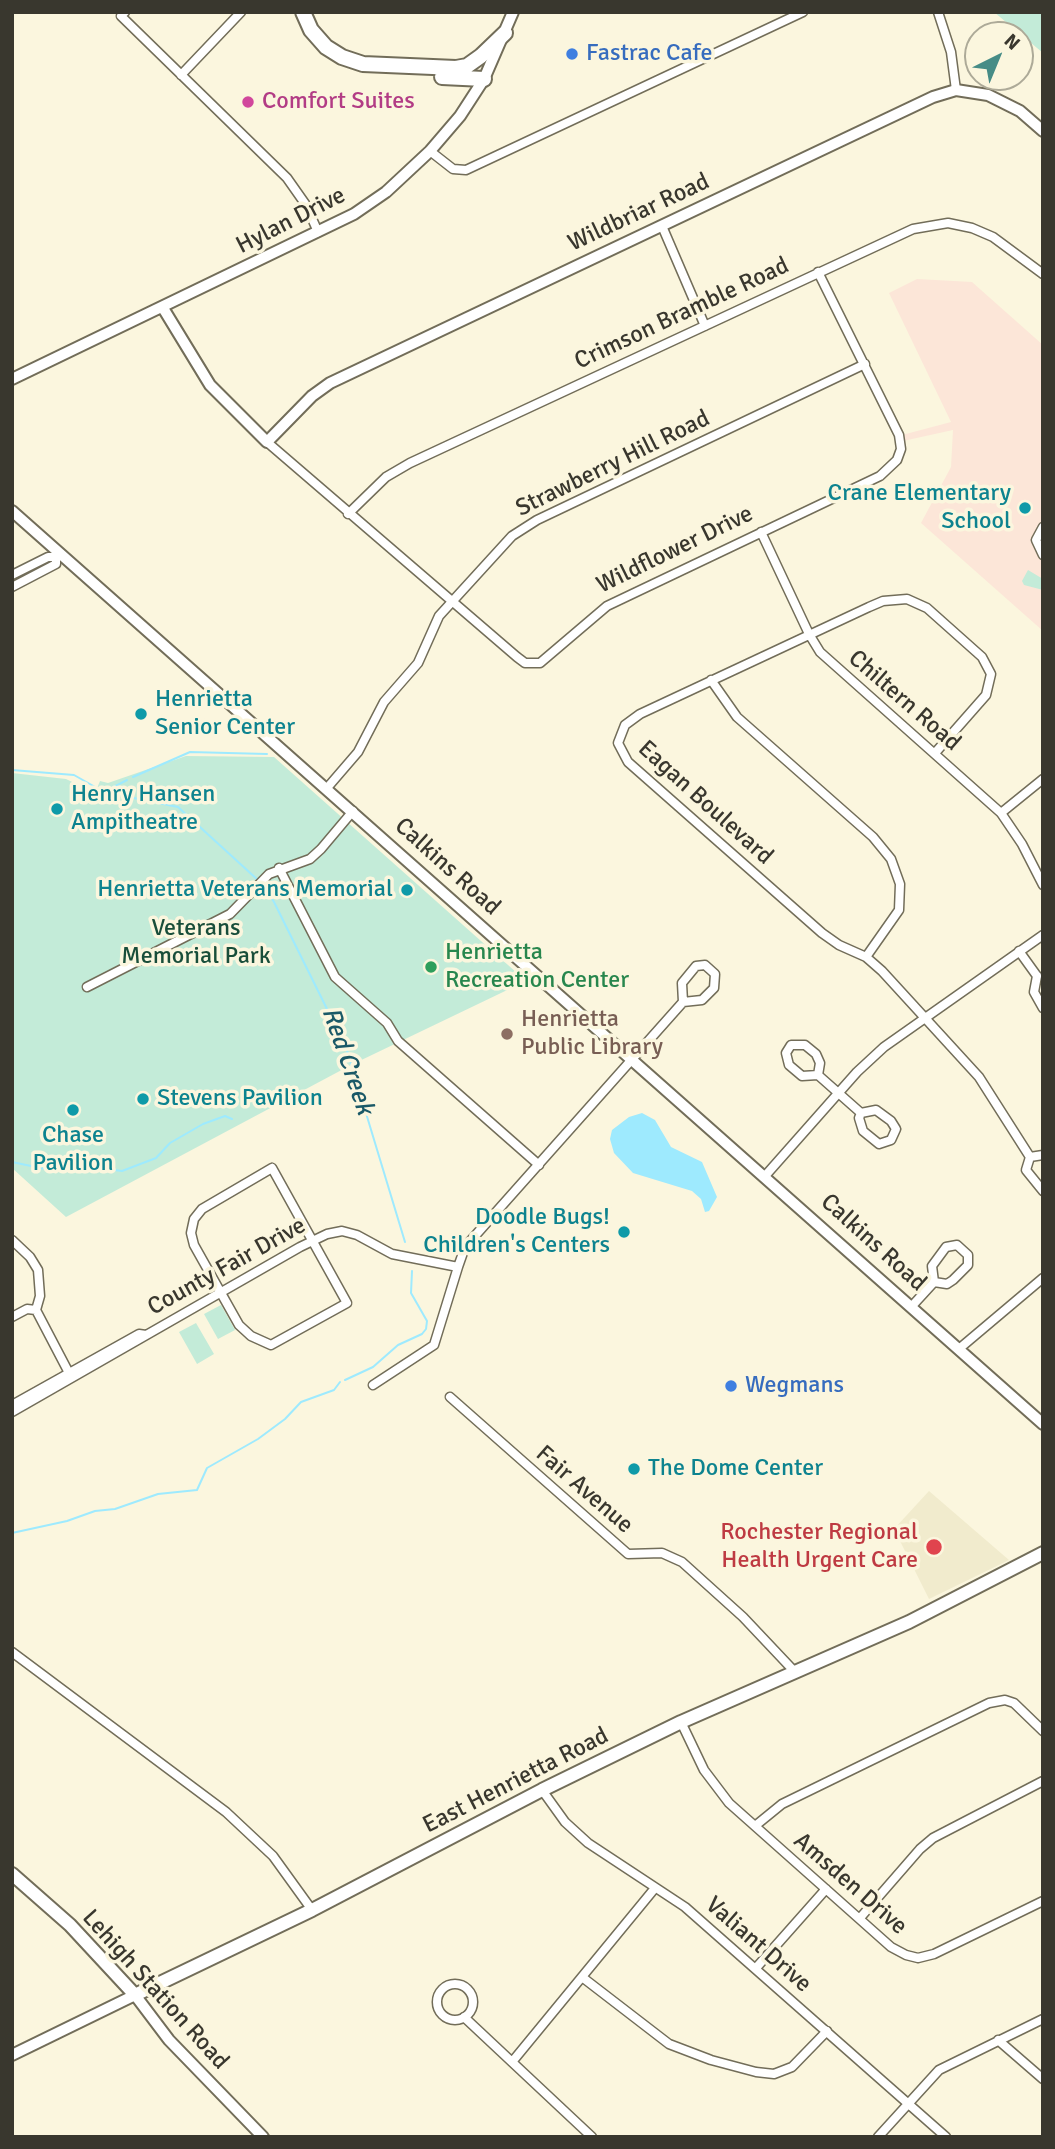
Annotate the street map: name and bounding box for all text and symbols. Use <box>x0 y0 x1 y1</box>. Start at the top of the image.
north arrow <box>964 21 1034 91</box>
text: N <box>999 29 1025 55</box>
place label: Fastrac Cafe <box>586 40 712 68</box>
marker: Fastrac Cafe <box>564 46 580 62</box>
place label: Comfort Suites <box>262 88 415 116</box>
marker: Comfort Suites <box>240 94 256 110</box>
street label: Wildbriar Road <box>564 168 714 258</box>
street label: Hylan Drive <box>232 181 350 261</box>
street label: Crimson Bramble Road <box>570 252 794 376</box>
street label: Strawberry Hill Road <box>511 405 715 523</box>
place label: Crane Elementary School <box>827 480 1011 536</box>
street label: Wildflower Drive <box>592 500 758 600</box>
marker: Crane Elementary School <box>1017 500 1033 516</box>
street label: Chiltern Road <box>842 644 966 758</box>
place label: Henrietta Senior Center <box>155 686 295 742</box>
marker: Henrietta Senior Center <box>133 706 149 722</box>
street label: Eagan Boulevard <box>632 735 778 871</box>
place label: Henry Hansen Ampitheatre <box>71 781 215 837</box>
marker: Henry Hansen Ampitheatre <box>49 801 65 817</box>
street label: Calkins Road <box>388 812 506 922</box>
place label: Henrietta Veterans Memorial <box>97 876 393 904</box>
marker: Henrietta Veterans Memorial <box>399 882 415 898</box>
park label: Veterans Memorial Park <box>121 915 271 971</box>
place label: Henrietta Recreation Center <box>445 939 629 995</box>
marker: Henrietta Recreation Center <box>423 959 439 975</box>
water label: Red Creek <box>314 1003 380 1119</box>
place label: Henrietta Public Library <box>521 1006 663 1062</box>
marker: Henrietta Public Library <box>499 1026 515 1042</box>
place label: Stevens Pavilion <box>157 1085 323 1113</box>
marker: Stevens Pavilion <box>135 1091 151 1107</box>
marker: Chase Pavilion <box>65 1102 81 1118</box>
place label: Chase Pavilion <box>32 1122 114 1178</box>
street label: Calkins Road <box>814 1188 932 1298</box>
place label: Doodle Bugs! Children's Centers <box>423 1204 610 1260</box>
street label: County Fair Drive <box>143 1212 311 1322</box>
marker: Doodle Bugs! Children's Centers <box>616 1224 632 1240</box>
place label: Wegmans <box>745 1372 844 1400</box>
marker: Wegmans <box>723 1378 739 1394</box>
street label: Fair Avenue <box>529 1440 639 1540</box>
place label: The Dome Center <box>648 1455 823 1483</box>
marker: The Dome Center <box>626 1461 642 1477</box>
place label: Rochester Regional Health Urgent Care <box>720 1519 918 1575</box>
marker: Rochester Regional Health Urgent Care <box>924 1537 944 1557</box>
street label: East Henrietta Road <box>418 1722 614 1840</box>
street label: Amsden Drive <box>787 1827 913 1941</box>
street label: Valiant Drive <box>699 1891 817 1999</box>
street label: Lehigh Station Road <box>76 1904 234 2076</box>

